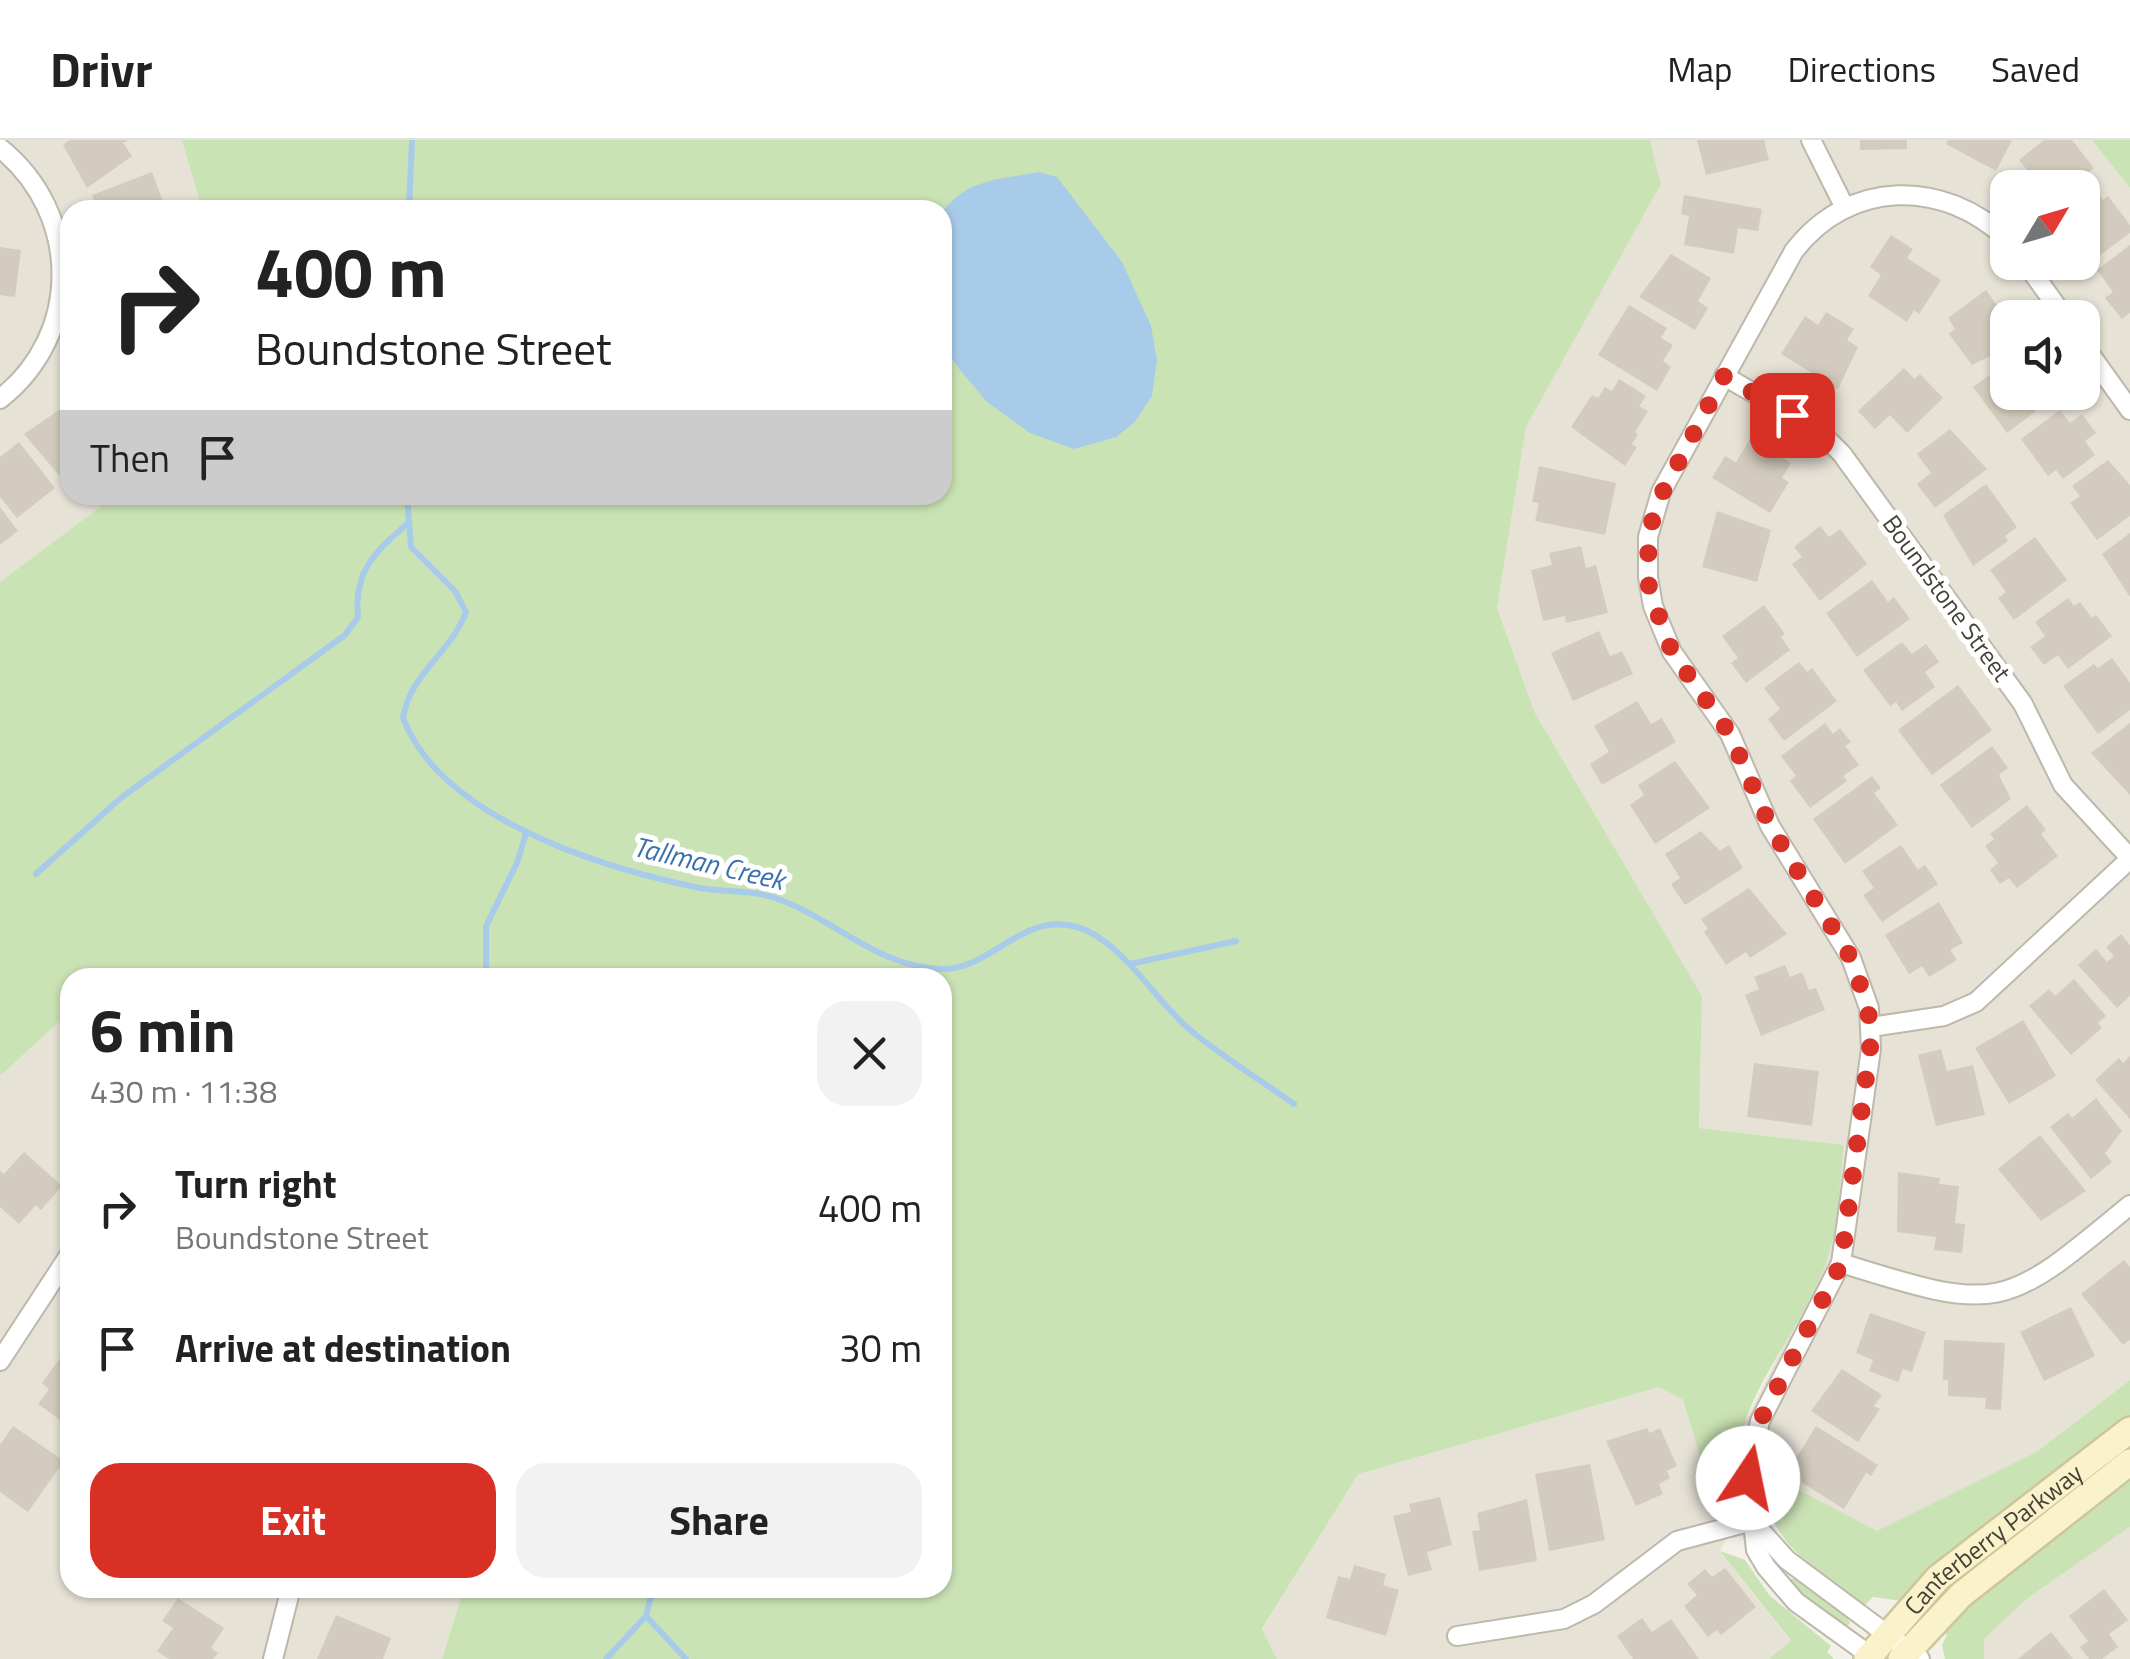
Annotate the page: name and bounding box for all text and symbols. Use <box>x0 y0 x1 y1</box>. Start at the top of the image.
text: Drivr <box>50 33 153 106</box>
text: Map <box>1667 42 1733 96</box>
text: Directions <box>1788 42 1936 96</box>
text: Saved <box>1991 42 2080 96</box>
north arrow <box>1990 170 2100 280</box>
map controls <box>1990 170 2100 410</box>
text: 400 m <box>255 218 447 324</box>
icon: right <box>90 240 220 370</box>
button: sound <box>1990 300 2100 410</box>
text: Boundstone Street <box>255 314 612 382</box>
pin <box>1750 373 1835 458</box>
icon: arrive <box>1765 388 1820 443</box>
text: Then <box>90 429 170 487</box>
icon: arrive <box>190 430 245 485</box>
street label: Boundstone Street <box>1873 507 2021 689</box>
water label: Tallman Creek <box>629 824 792 902</box>
text: 6 min <box>90 984 236 1075</box>
button: close <box>817 1001 922 1106</box>
text: 430 m · 11:38 <box>90 1067 277 1115</box>
text: Turn right <box>175 1155 337 1213</box>
text: 400 m <box>818 1179 922 1237</box>
icon: right <box>90 1181 145 1236</box>
text: Boundstone Street <box>175 1213 429 1261</box>
text: Arrive at destination <box>175 1319 511 1377</box>
text: 30 m <box>839 1319 922 1377</box>
icon: arrive <box>90 1321 145 1376</box>
position arrow <box>1696 1426 1800 1530</box>
street label: Canterberry Parkway <box>1895 1454 2091 1623</box>
button: Exit <box>90 1463 496 1578</box>
button: Share <box>516 1463 922 1578</box>

